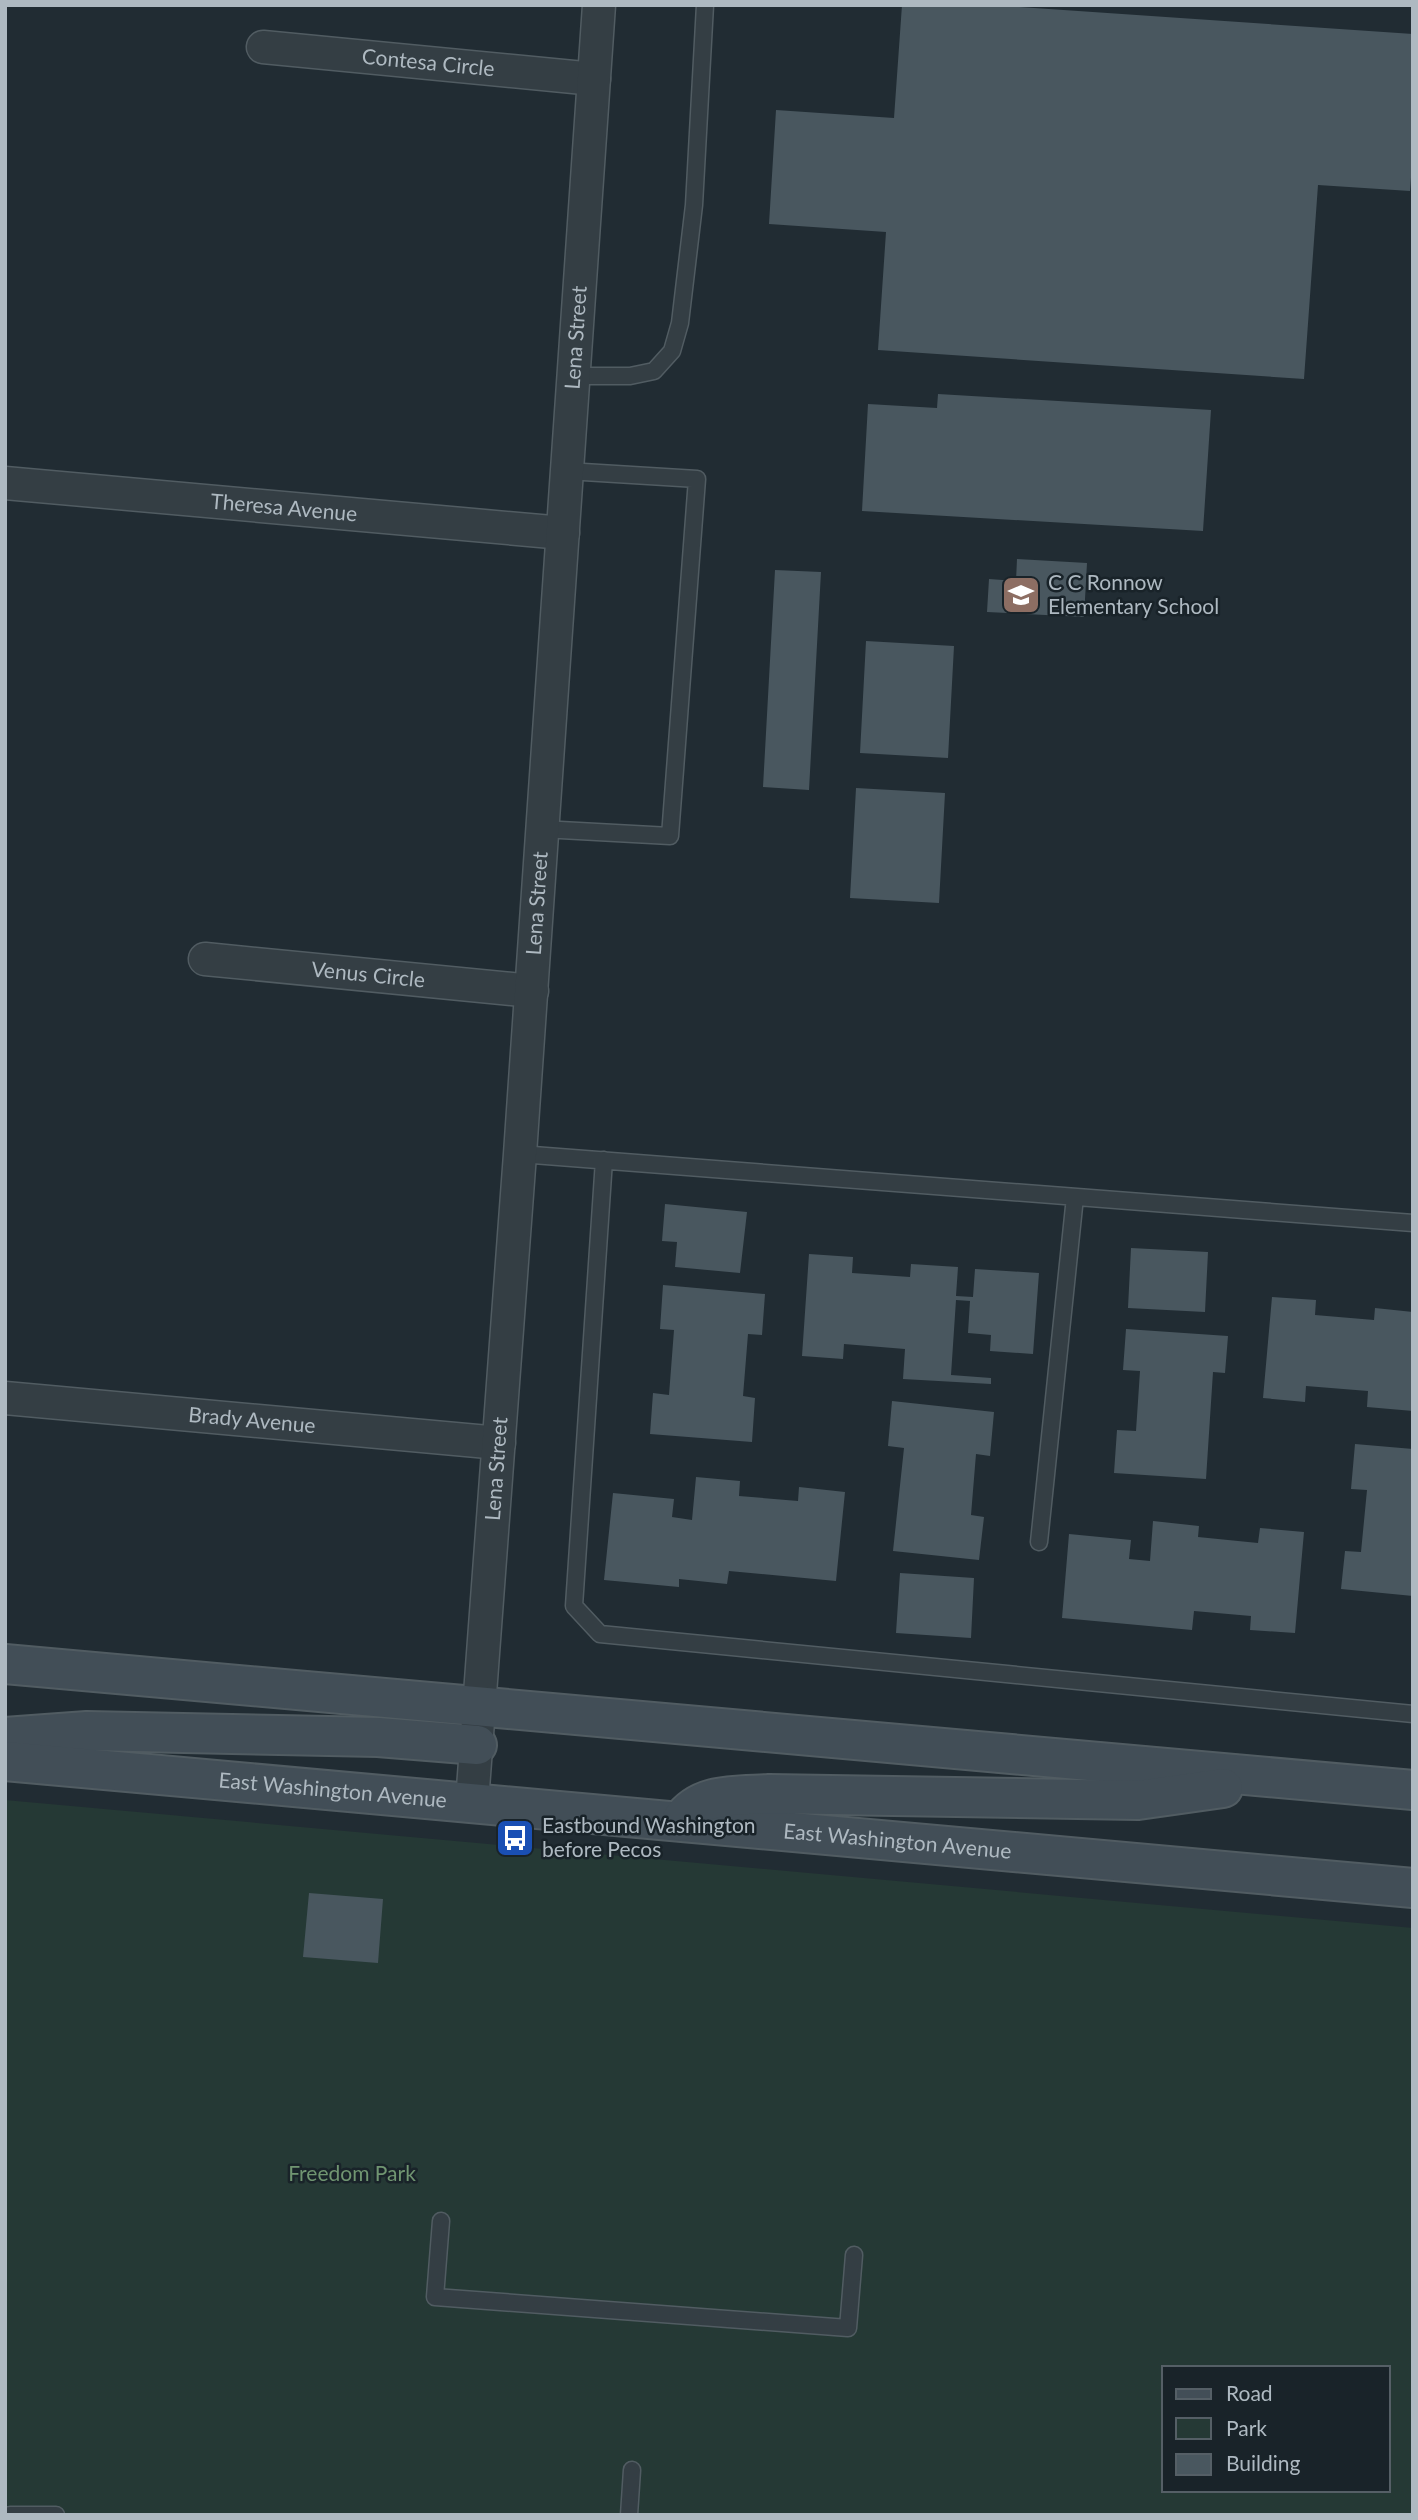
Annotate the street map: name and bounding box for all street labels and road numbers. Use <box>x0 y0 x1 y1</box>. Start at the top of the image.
street label: Contesa Circle <box>361 43 496 80</box>
street label: Lena Street <box>559 284 591 390</box>
street label: Theresa Avenue <box>210 487 358 526</box>
street label: Lena Street <box>520 850 552 956</box>
street label: Venus Circle <box>310 955 426 991</box>
street label: Brady Avenue <box>187 1401 317 1437</box>
street label: Lena Street <box>479 1416 512 1522</box>
street label: East Washington Avenue <box>218 1766 448 1812</box>
street label: East Washington Avenue <box>782 1817 1013 1863</box>

